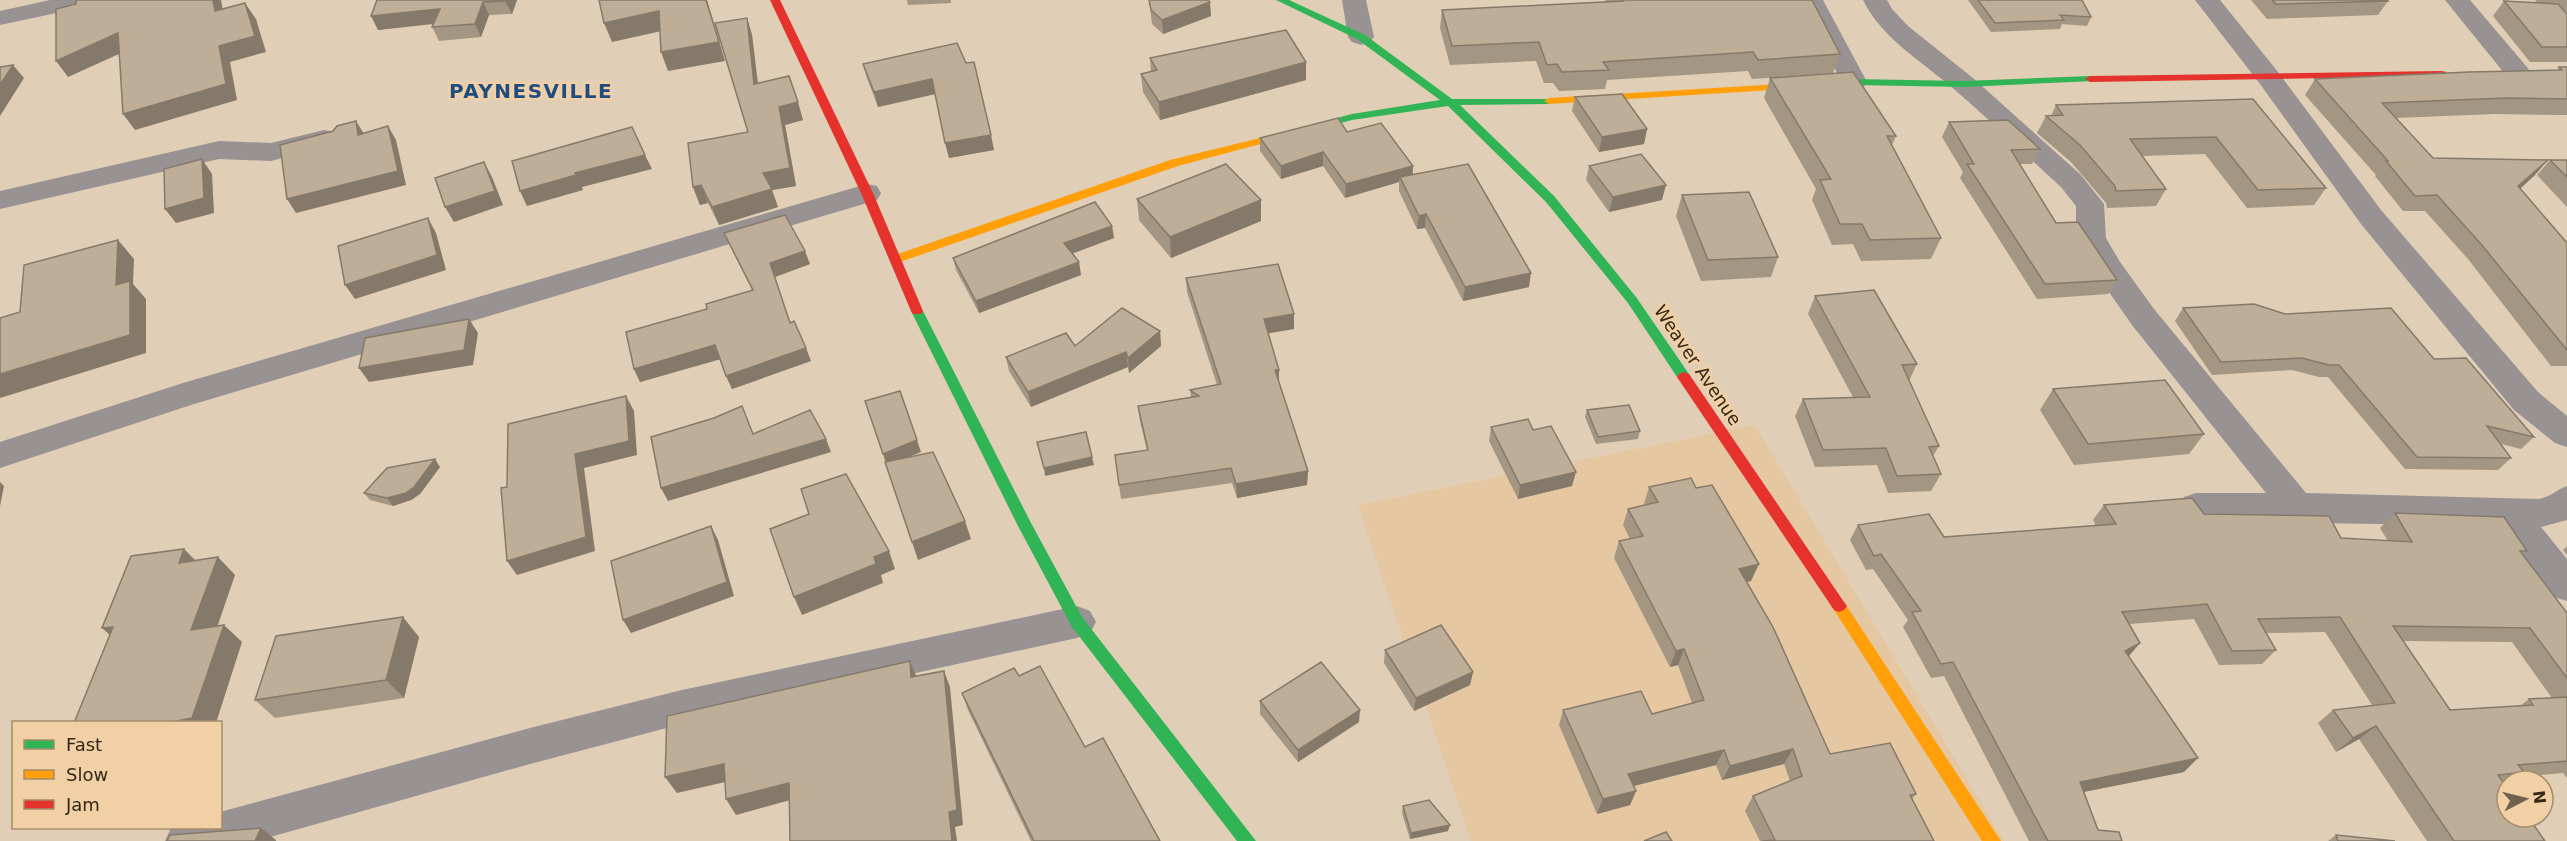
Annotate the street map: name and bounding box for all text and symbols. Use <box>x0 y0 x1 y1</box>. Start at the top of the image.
district label: PAYNESVILLE <box>449 79 613 103</box>
street label: Weaver Avenue <box>1650 301 1746 429</box>
legend <box>12 721 222 829</box>
text: Fast <box>66 734 102 755</box>
text: Slow <box>66 764 108 785</box>
north arrow <box>2495 769 2555 829</box>
text: N <box>2529 789 2550 805</box>
text: Jam <box>65 794 100 815</box>

